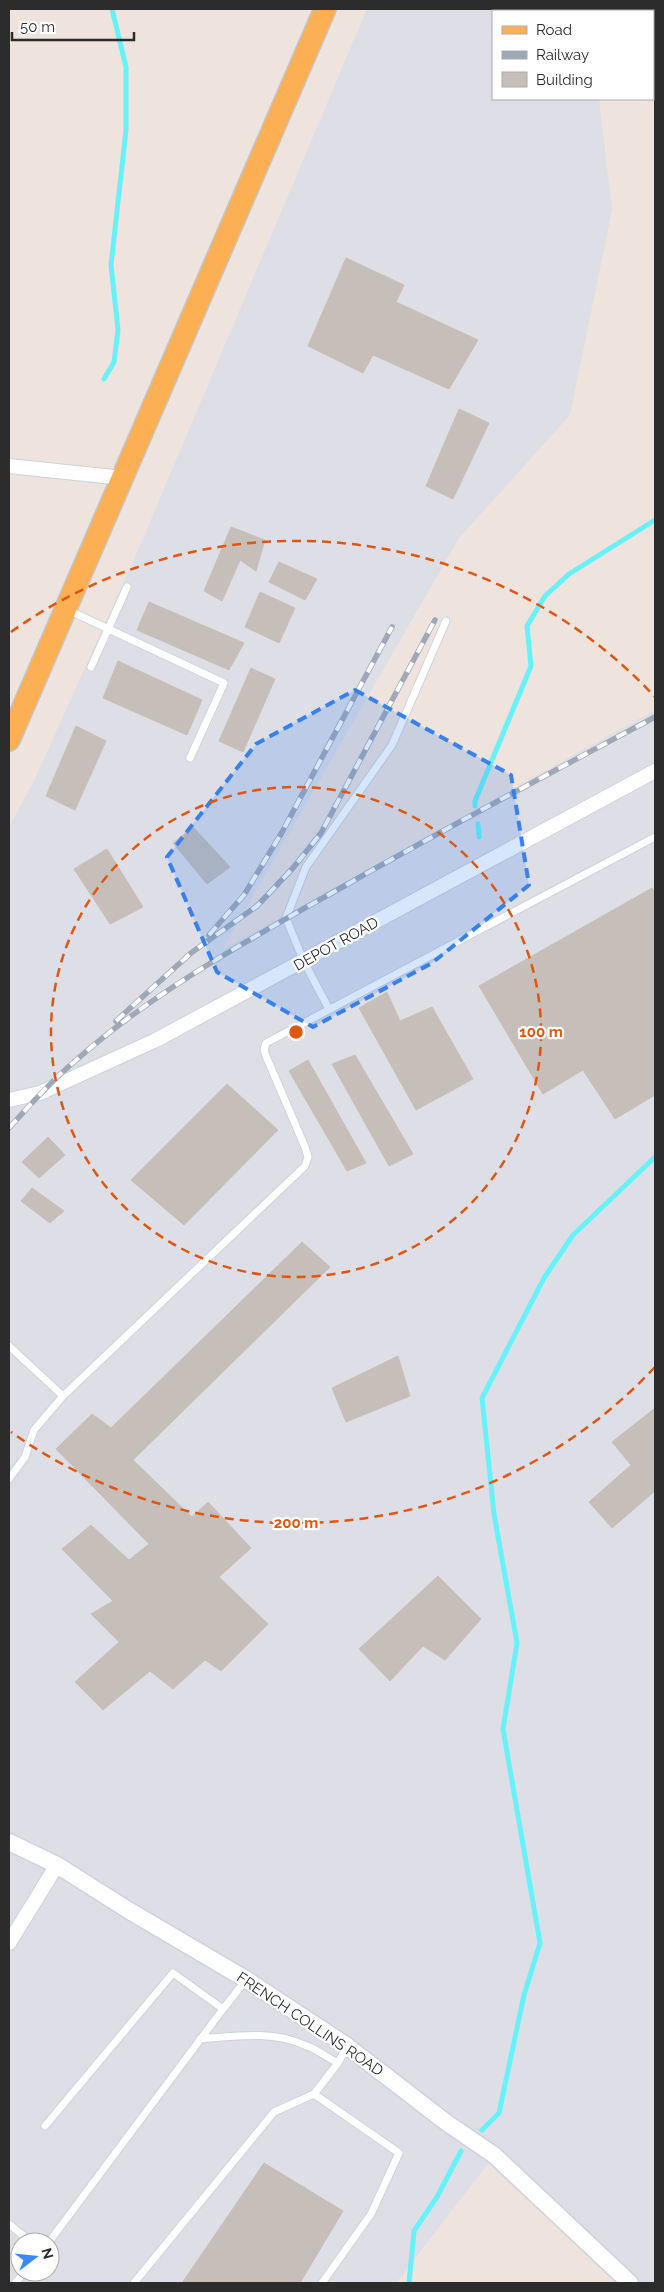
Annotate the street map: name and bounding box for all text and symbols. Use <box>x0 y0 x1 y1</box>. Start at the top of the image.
scale bar <box>12 10 135 42</box>
legend <box>492 10 654 100</box>
text: 50 m <box>20 18 55 36</box>
text: Road <box>536 21 572 39</box>
text: Railway <box>536 46 589 64</box>
text: Building <box>536 71 593 89</box>
street label: DEPOT ROAD <box>290 913 382 975</box>
centre of rings <box>287 1023 305 1041</box>
text: 100 m <box>519 1023 563 1041</box>
text: 200 m <box>274 1514 318 1532</box>
street label: FRENCH COLLINS ROAD <box>233 1968 387 2080</box>
north arrow <box>10 2232 60 2282</box>
text: N <box>38 2246 57 2261</box>

